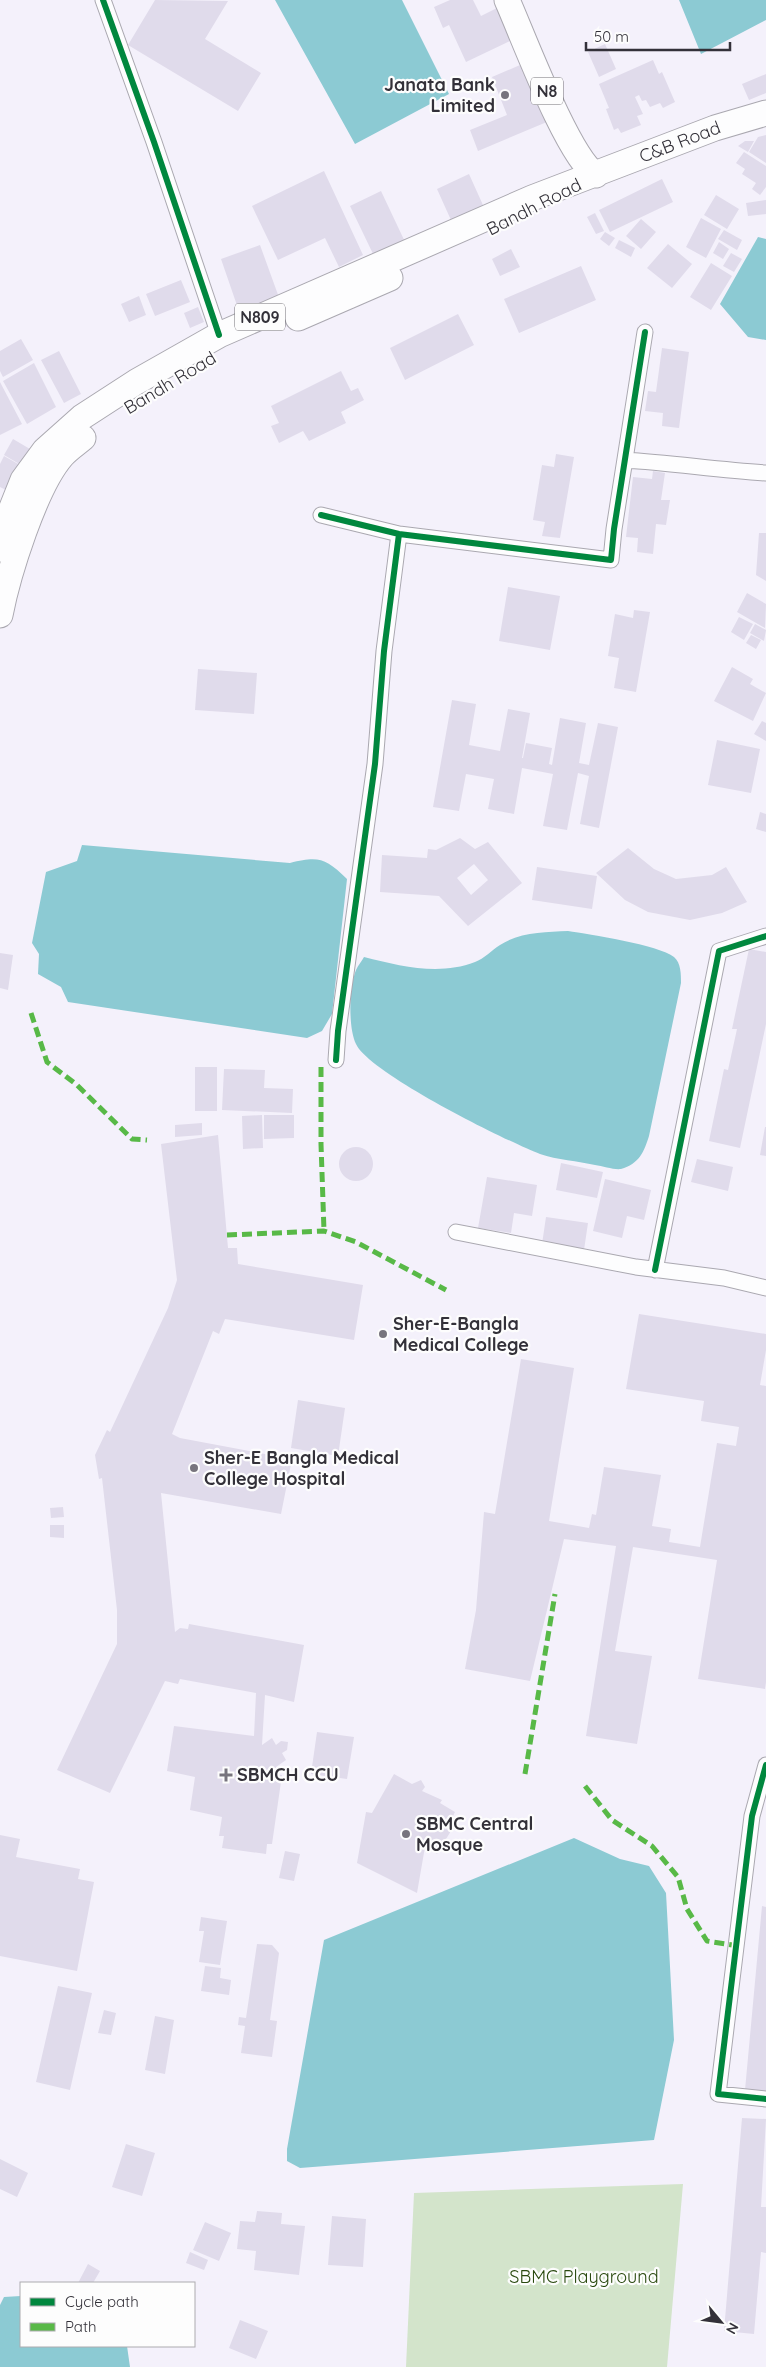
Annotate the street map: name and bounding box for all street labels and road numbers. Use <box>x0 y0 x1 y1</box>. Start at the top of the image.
road number: N8 <box>531 78 563 104</box>
street label: C&B Road <box>636 116 724 168</box>
street label: Bandh Road <box>482 173 585 240</box>
road number: N809 <box>235 304 285 330</box>
street label: Bandh Road <box>119 346 220 419</box>

